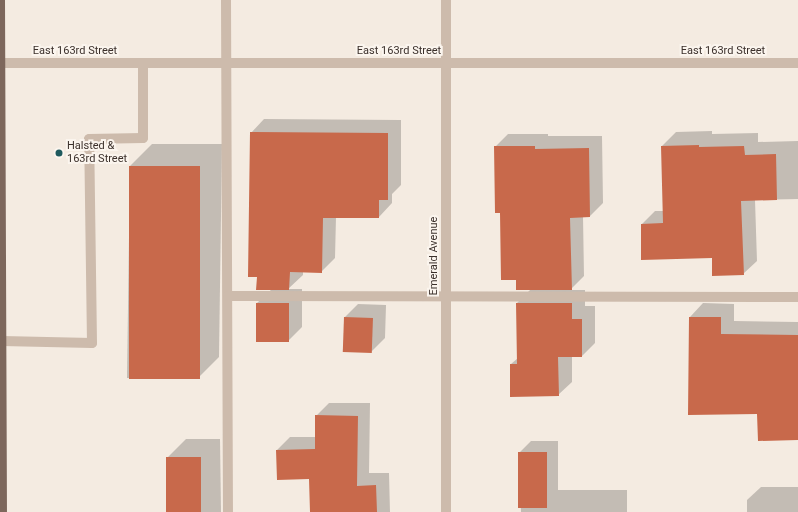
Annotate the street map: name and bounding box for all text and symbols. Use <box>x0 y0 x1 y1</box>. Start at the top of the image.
street label: East 163rd Street <box>33 44 117 58</box>
street label: East 163rd Street <box>357 44 441 58</box>
street label: East 163rd Street <box>681 44 765 58</box>
place label: Halsted & 163rd Street <box>67 140 127 166</box>
marker: Halsted & 163rd Street <box>54 148 64 158</box>
street label: Emerald Avenue <box>427 217 441 295</box>

